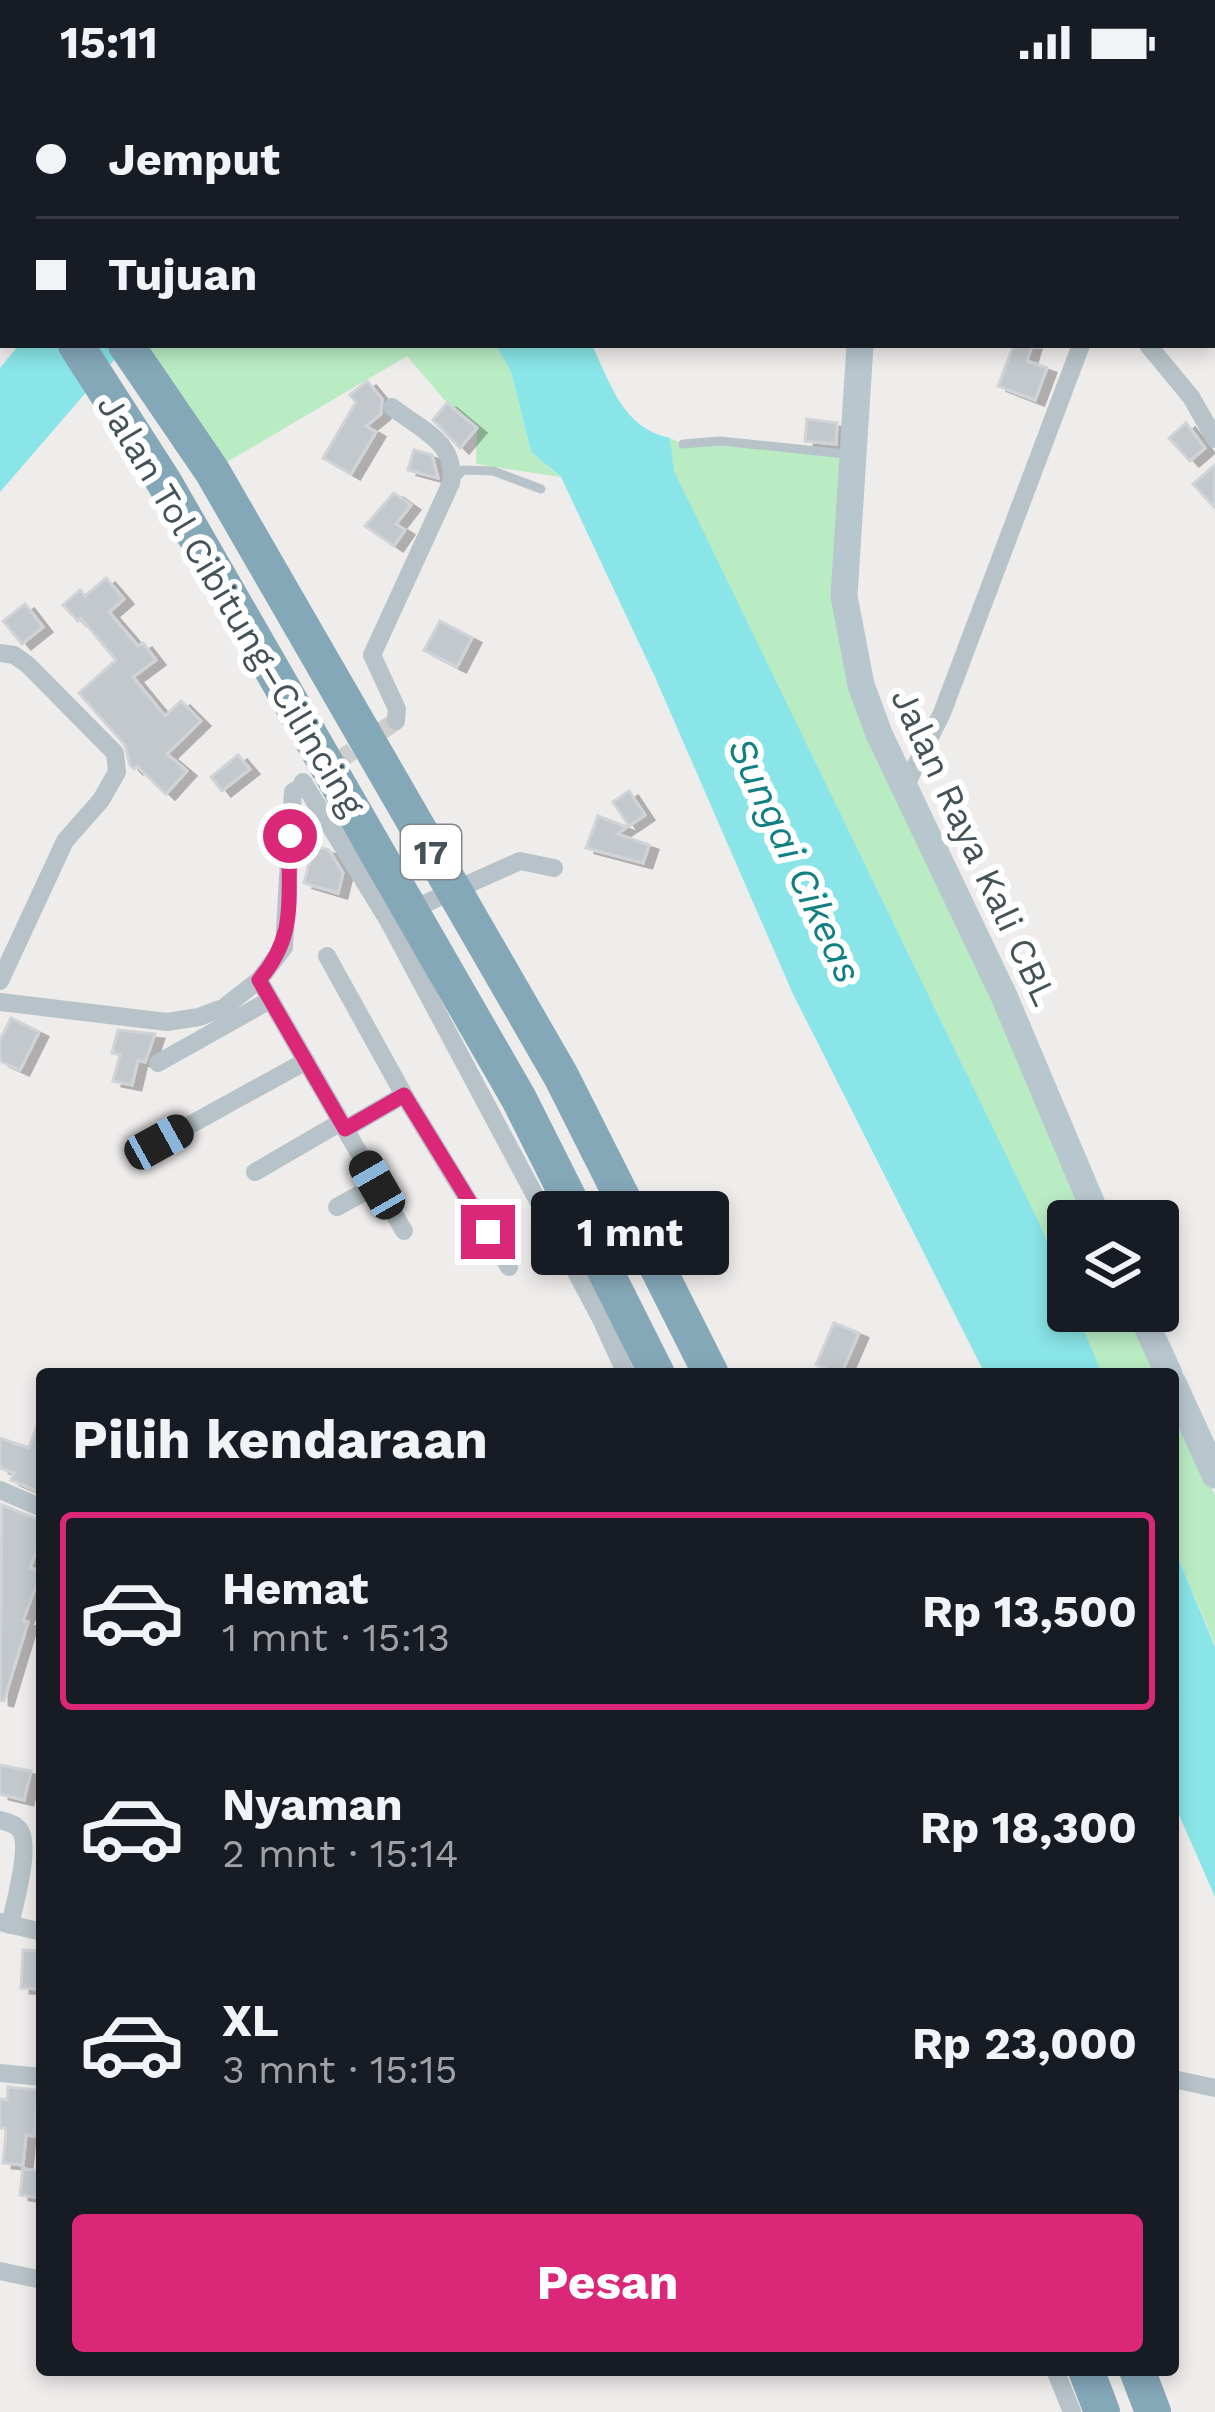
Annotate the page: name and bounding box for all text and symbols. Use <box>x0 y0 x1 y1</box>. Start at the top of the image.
text: 15:11 <box>60 16 158 69</box>
text: Jemput <box>108 133 280 186</box>
text: Tujuan <box>108 248 257 301</box>
street label: Jalan Tol Cibitung–Cilincing <box>88 387 374 824</box>
street label: Jalan Raya Kali CBL <box>882 682 1066 1012</box>
water label: Sungai Cikeas <box>719 730 871 990</box>
route start <box>263 809 317 863</box>
road number: 17 <box>401 825 461 879</box>
car <box>119 1109 199 1175</box>
car <box>343 1145 411 1225</box>
callout: 1 mnt <box>530 1190 728 1274</box>
map controls <box>1047 1200 1179 1332</box>
button: layers <box>1047 1200 1179 1332</box>
route end <box>461 1205 515 1259</box>
text: 1 mnt <box>577 1210 683 1255</box>
text: Pilih kendaraan <box>72 1408 488 1471</box>
icon: car <box>78 1557 186 1665</box>
text: Hemat <box>222 1562 368 1615</box>
text: Rp 13,500 <box>922 1585 1137 1638</box>
text: 1 mnt · 15:13 <box>222 1615 450 1660</box>
icon: car <box>78 1773 186 1881</box>
text: Nyaman <box>222 1778 403 1831</box>
text: Rp 18,300 <box>920 1801 1137 1854</box>
text: 2 mnt · 15:14 <box>222 1831 459 1876</box>
icon: car <box>78 1989 186 2097</box>
text: XL <box>222 1994 279 2047</box>
text: Rp 23,000 <box>912 2017 1137 2070</box>
text: 3 mnt · 15:15 <box>222 2047 457 2092</box>
button: Pesan <box>72 2214 1143 2352</box>

